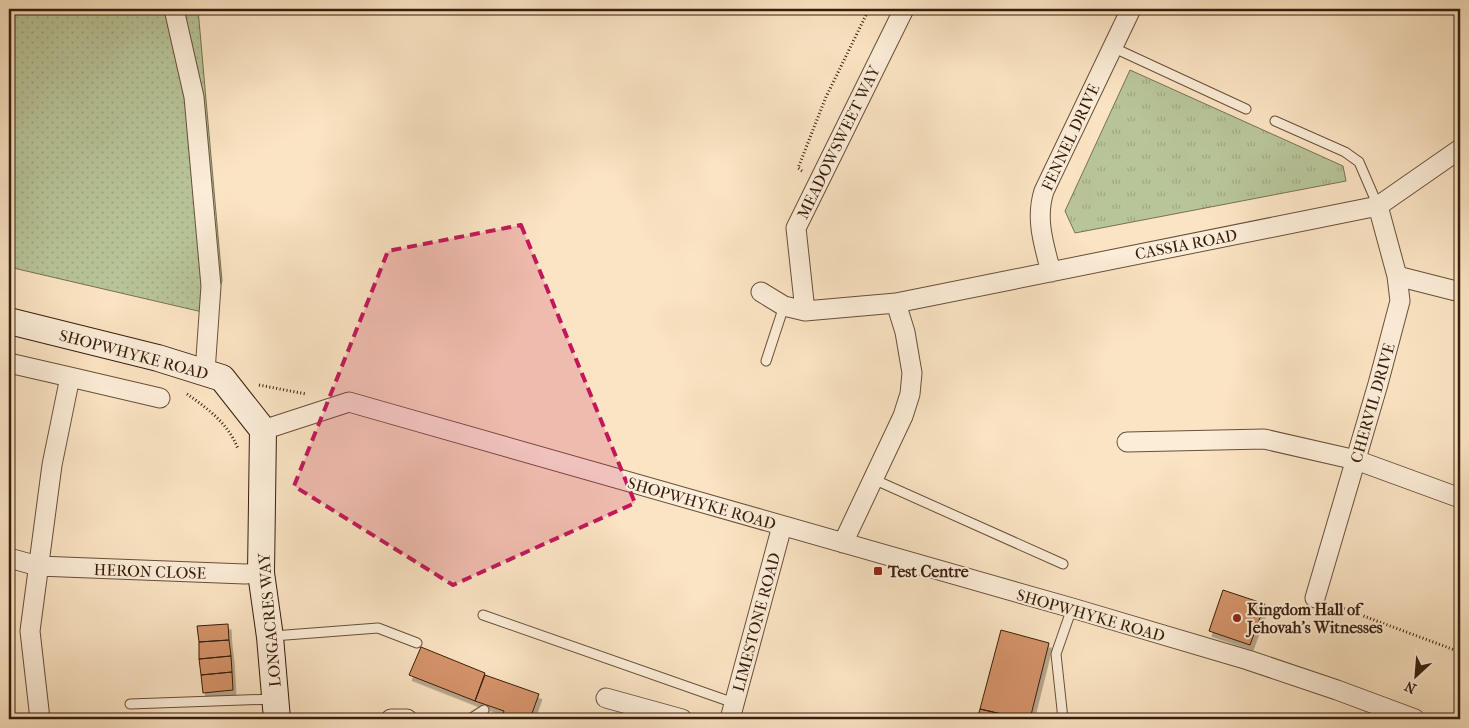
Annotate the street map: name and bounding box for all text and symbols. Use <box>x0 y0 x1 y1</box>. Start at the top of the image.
street label: MEADOWSWEET WAY <box>793 62 884 222</box>
street label: FENNEL DRIVE <box>1037 81 1104 194</box>
street label: CASSIA ROAD <box>1133 225 1239 264</box>
street label: SHOPWHYKE ROAD <box>57 325 210 384</box>
street label: CHERVIL DRIVE <box>1346 341 1399 465</box>
street label: SHOPWHYKE ROAD <box>625 473 778 534</box>
street label: LIMESTONE ROAD <box>729 550 784 694</box>
street label: LONGACRES WAY <box>254 551 285 688</box>
street label: HERON CLOSE <box>93 560 207 583</box>
place label: Test Centre <box>887 562 969 581</box>
marker: Test Centre <box>872 565 884 577</box>
street label: SHOPWHYKE ROAD <box>1014 585 1167 646</box>
place label: Kingdom Hall of Jehovah's Witnesses <box>1245 600 1383 638</box>
marker: Kingdom Hall of Jehovah's Witnesses <box>1231 612 1243 624</box>
north arrow <box>1392 650 1442 700</box>
text: N <box>1402 677 1419 697</box>

